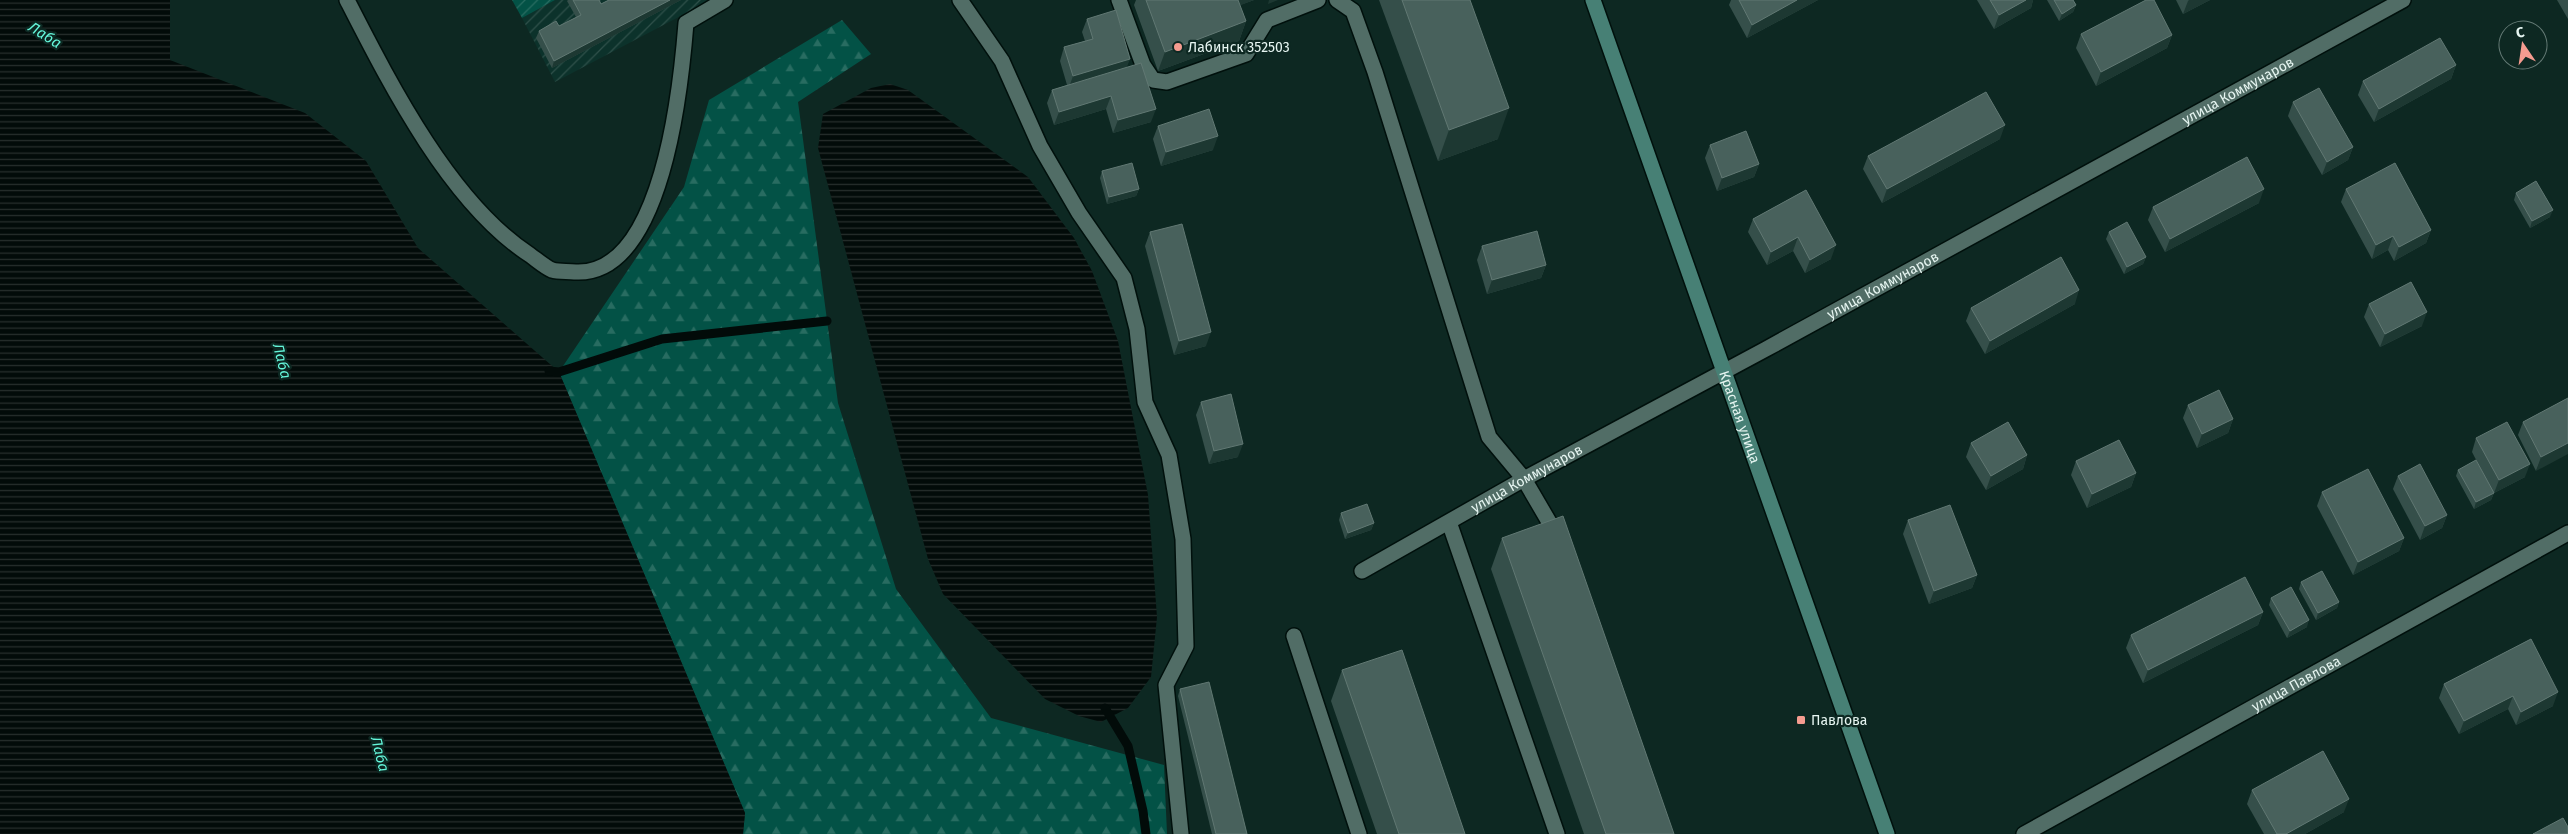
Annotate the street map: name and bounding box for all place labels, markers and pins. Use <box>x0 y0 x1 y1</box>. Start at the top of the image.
place label: Лабинск 352503 <box>1188 39 1290 56</box>
marker: Лабинск 352503 <box>1172 41 1184 53</box>
place label: Павлова <box>1811 712 1867 729</box>
marker: Павлова <box>1795 714 1807 726</box>

